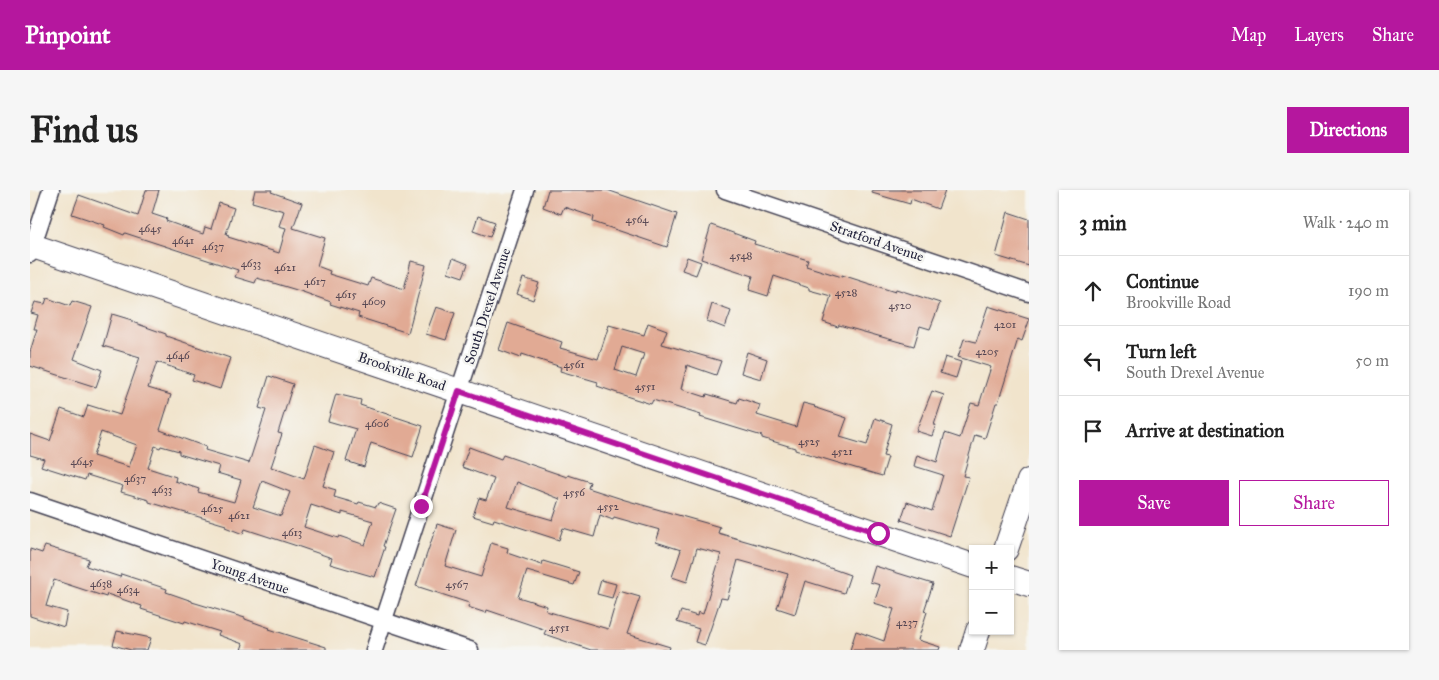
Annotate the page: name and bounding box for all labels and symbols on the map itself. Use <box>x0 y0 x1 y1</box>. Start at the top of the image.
house number: 4564 <box>625 213 649 226</box>
street label: Stratford Avenue <box>828 217 926 266</box>
house number: 4645 <box>138 222 162 235</box>
house number: 4641 <box>172 234 194 247</box>
house number: 4637 <box>202 240 224 253</box>
street label: South Drexel Avenue <box>461 246 514 366</box>
house number: 4548 <box>730 249 753 262</box>
house number: 4633 <box>241 257 261 270</box>
house number: 4621 <box>274 261 296 274</box>
house number: 4617 <box>304 275 326 288</box>
house number: 4528 <box>835 286 857 299</box>
house number: 4615 <box>335 288 357 301</box>
house number: 4609 <box>362 295 386 308</box>
house number: 4520 <box>888 299 912 312</box>
house number: 4201 <box>994 318 1016 331</box>
house number: 4205 <box>975 345 999 358</box>
street label: Brookville Road <box>356 348 448 394</box>
house number: 4646 <box>166 349 190 362</box>
house number: 4561 <box>563 358 585 371</box>
house number: 4551 <box>635 380 655 393</box>
house number: 4606 <box>365 417 389 430</box>
house number: 4525 <box>798 435 820 448</box>
house number: 4521 <box>831 445 853 458</box>
house number: 4645 <box>70 455 94 468</box>
house number: 4637 <box>124 472 146 485</box>
house number: 4633 <box>152 483 172 496</box>
house number: 4556 <box>563 486 585 499</box>
route end <box>410 495 433 518</box>
house number: 4552 <box>597 500 619 513</box>
house number: 4625 <box>201 502 223 515</box>
house number: 4621 <box>228 509 250 522</box>
route start <box>867 522 890 545</box>
house number: 4613 <box>282 526 302 539</box>
street label: Young Avenue <box>208 555 291 598</box>
house number: 4638 <box>90 577 112 590</box>
house number: 4567 <box>446 578 468 591</box>
house number: 4634 <box>117 583 140 596</box>
house number: 4237 <box>896 616 918 629</box>
house number: 4551 <box>549 621 569 634</box>

